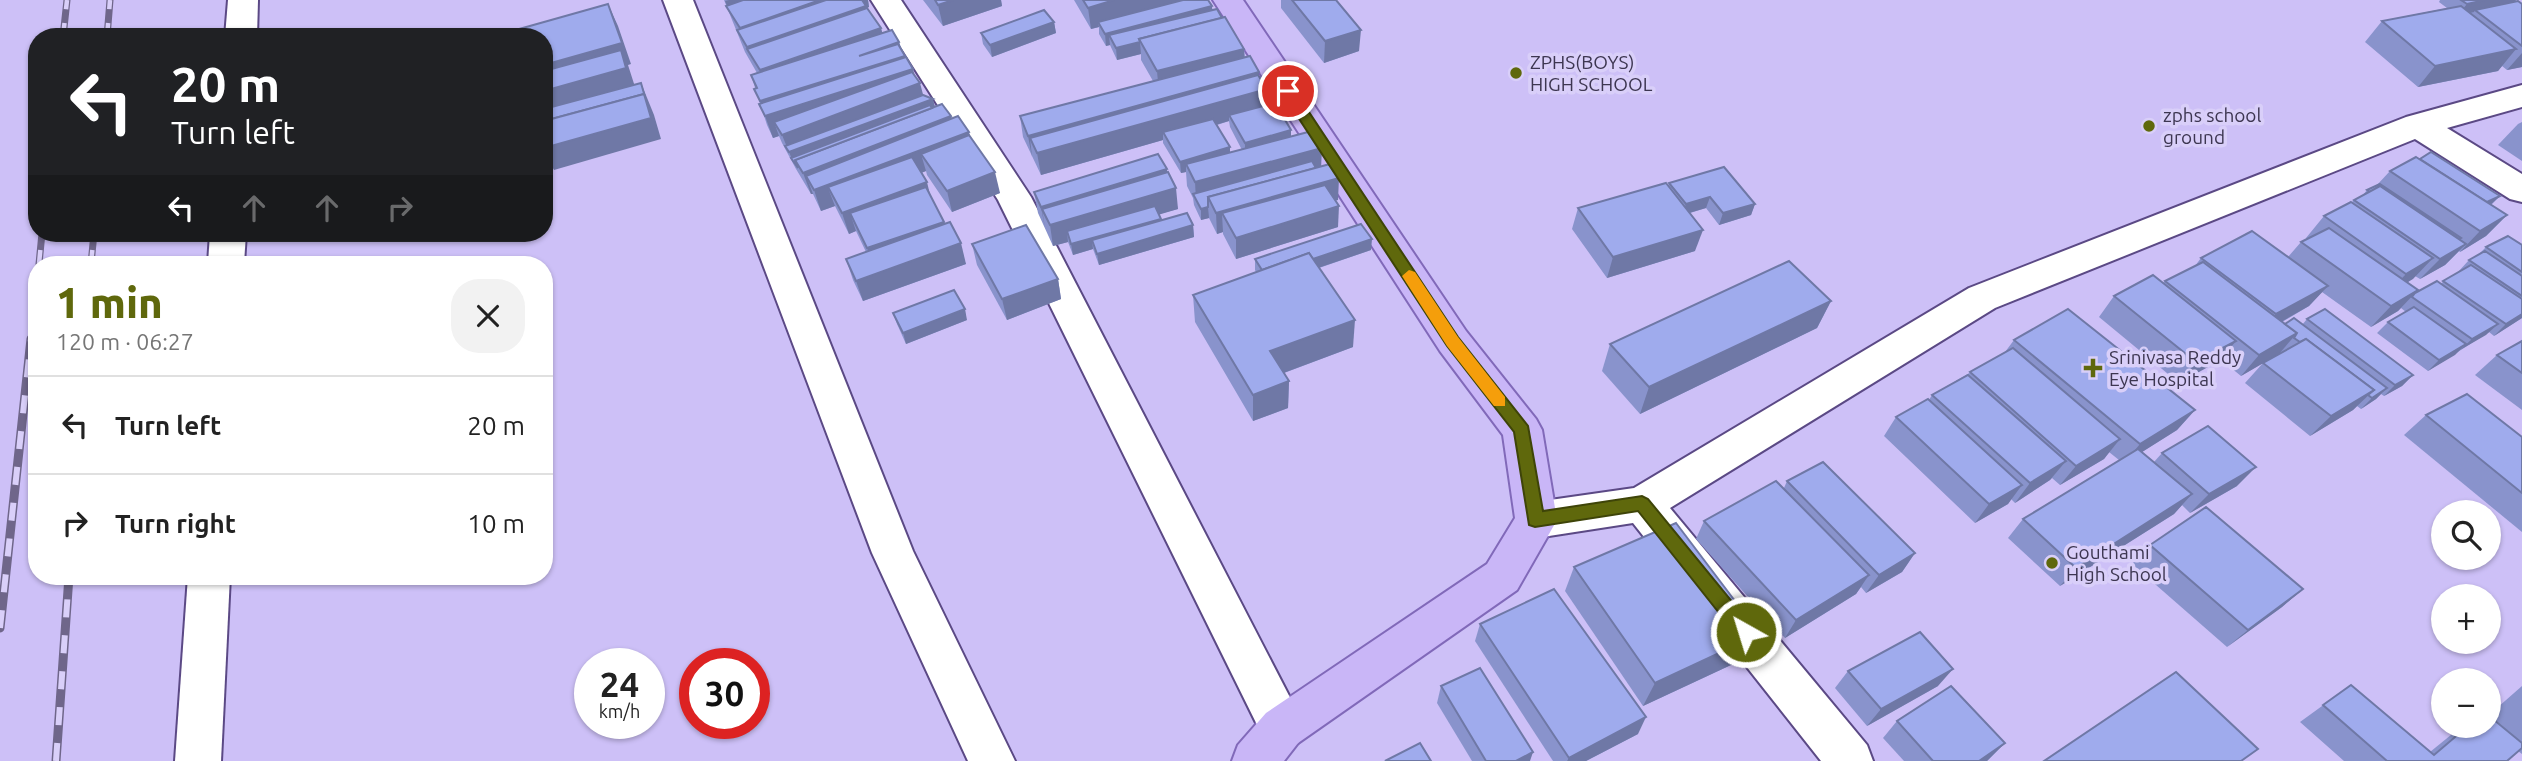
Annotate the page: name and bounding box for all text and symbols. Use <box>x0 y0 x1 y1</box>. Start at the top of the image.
place label: ZPHS(BOYS) HIGH SCHOOL <box>1530 51 1653 95</box>
icon: left <box>56 56 147 147</box>
text: 20 m <box>171 56 280 111</box>
pin <box>1258 61 1318 121</box>
marker: ZPHS(BOYS) HIGH SCHOOL <box>1508 65 1524 81</box>
icon: arrive <box>1269 72 1307 110</box>
place label: zphs school ground <box>2163 104 2261 148</box>
text: Turn left <box>171 114 295 150</box>
marker: zphs school ground <box>2141 118 2157 134</box>
icon: left <box>162 189 200 227</box>
icon: ahead <box>235 189 273 227</box>
icon: ahead <box>308 189 346 227</box>
icon: right <box>381 189 419 227</box>
text: 1 min <box>56 279 163 326</box>
button: close <box>451 279 525 353</box>
text: 120 m · 06:27 <box>56 329 194 354</box>
place label: Srinivasa Reddy Eye Hospital <box>2109 346 2241 390</box>
marker: Srinivasa Reddy Eye Hospital <box>2083 358 2103 378</box>
icon: left <box>56 406 94 444</box>
text: Turn left <box>115 411 221 440</box>
text: 20 m <box>467 411 525 440</box>
map controls <box>2431 500 2501 738</box>
button: search <box>2431 500 2501 570</box>
icon: right <box>56 504 94 542</box>
text: Turn right <box>115 509 236 538</box>
text: 10 m <box>467 509 525 538</box>
place label: Gouthami High School <box>2066 541 2167 585</box>
marker: Gouthami High School <box>2044 555 2060 571</box>
button: + <box>2431 584 2501 654</box>
position arrow <box>1709 595 1783 669</box>
speed limit sign: 30 <box>679 648 770 739</box>
text: 24 <box>600 664 639 704</box>
button: − <box>2431 668 2501 738</box>
text: km/h <box>599 701 640 721</box>

